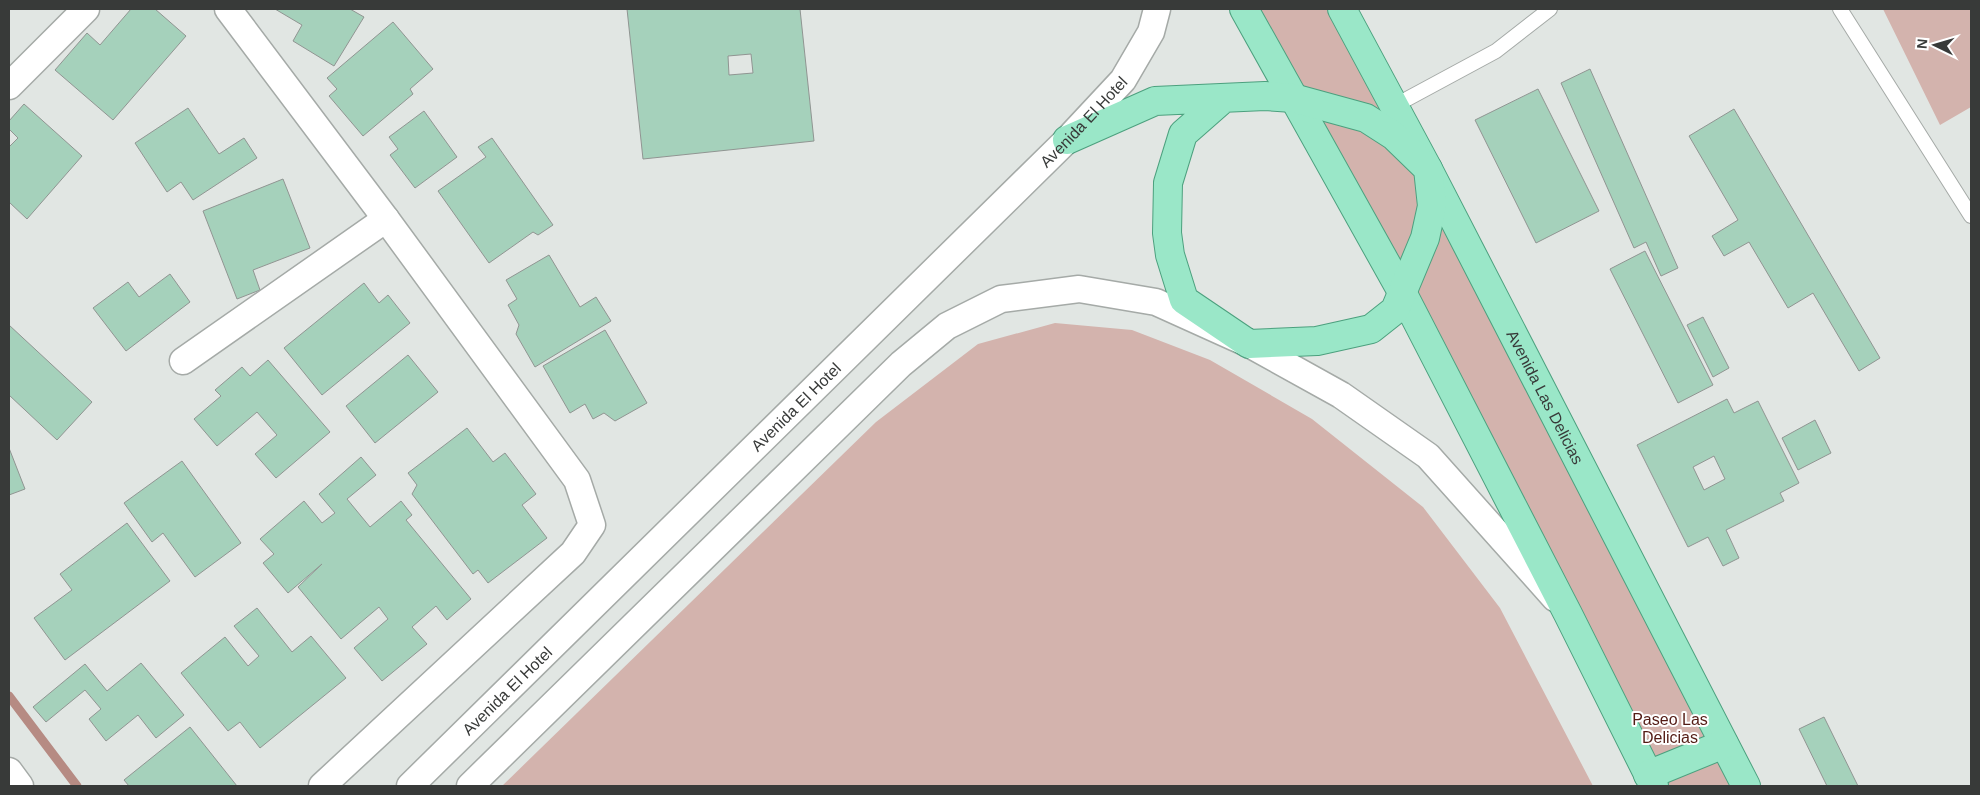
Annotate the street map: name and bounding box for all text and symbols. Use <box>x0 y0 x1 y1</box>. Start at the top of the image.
north arrow <box>1910 20 1960 70</box>
text: N <box>1914 38 1930 50</box>
street label: Avenida El Hotel <box>1037 73 1131 171</box>
street label: Avenida Las Delicias <box>1503 327 1587 467</box>
street label: Avenida El Hotel <box>748 360 844 455</box>
street label: Avenida El Hotel <box>459 644 555 738</box>
park label: Paseo Las Delicias <box>1632 711 1708 746</box>

